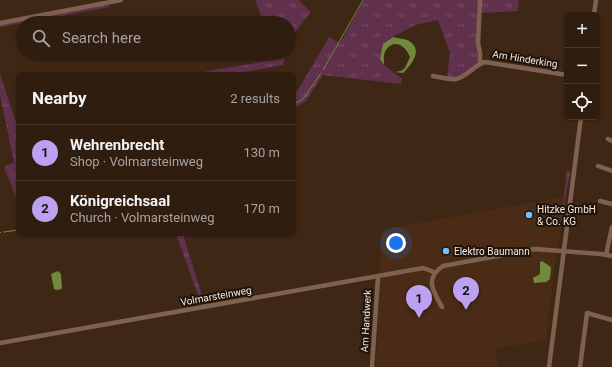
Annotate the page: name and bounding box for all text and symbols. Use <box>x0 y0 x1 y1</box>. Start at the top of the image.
map controls <box>564 12 600 120</box>
button: + <box>564 12 600 48</box>
search box <box>16 16 296 60</box>
icon: search <box>30 27 52 49</box>
text: Search here <box>62 29 141 47</box>
street label: Am Hinderking <box>492 48 558 70</box>
button: − <box>564 48 600 84</box>
button: locate <box>564 84 600 120</box>
text: Nearby <box>32 88 87 108</box>
text: 2 results <box>230 91 280 106</box>
text: Wehrenbrecht <box>70 136 164 154</box>
text: 1 <box>41 145 49 160</box>
text: 130 m <box>243 145 280 160</box>
text: Shop · Volmarsteinweg <box>70 154 203 169</box>
text: Königreichsaal <box>70 192 170 210</box>
text: 2 <box>41 201 49 216</box>
text: 170 m <box>243 201 280 216</box>
place label: Hitzke GmbH & Co. KG <box>537 204 596 227</box>
text: Church · Volmarsteinweg <box>70 210 214 225</box>
marker: Hitzke GmbH & Co. KG <box>524 210 534 220</box>
your location <box>386 233 406 253</box>
marker: Elektro Baumann <box>441 246 451 256</box>
place label: Elektro Baumann <box>454 246 530 257</box>
pin: 2 <box>453 277 479 310</box>
street label: Volmarsteinweg <box>180 284 252 308</box>
pin: 1 <box>406 285 432 318</box>
street label: Am Handwerk <box>359 288 373 353</box>

